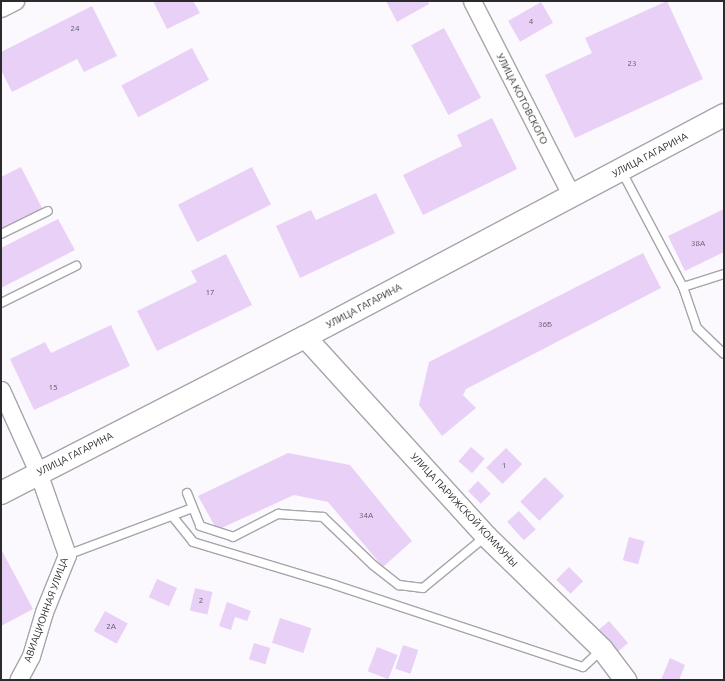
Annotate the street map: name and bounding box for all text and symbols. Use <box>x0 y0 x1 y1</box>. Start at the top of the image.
house number: 4 <box>529 17 533 27</box>
house number: 24 <box>70 24 80 34</box>
street label: УЛИЦА КОТОВСКОГО <box>494 51 550 147</box>
house number: 23 <box>627 59 637 69</box>
street label: УЛИЦА ГАГАРИНА <box>610 130 690 180</box>
house number: 38А <box>691 239 705 249</box>
street label: УЛИЦА ГАГАРИНА <box>324 281 404 331</box>
house number: 17 <box>205 288 215 298</box>
house number: 36Б <box>538 320 552 330</box>
house number: 15 <box>48 383 58 393</box>
street label: УЛИЦА ГАГАРИНА <box>35 430 115 478</box>
street label: УЛИЦА ПАРИЖСКОЙ КОММУНЫ <box>408 451 520 569</box>
house number: 1 <box>502 461 506 471</box>
house number: 34А <box>359 511 373 521</box>
street label: АВИАЦИОННАЯ УЛИЦА <box>21 556 71 664</box>
house number: 2 <box>199 596 203 606</box>
house number: 2А <box>106 622 116 632</box>

